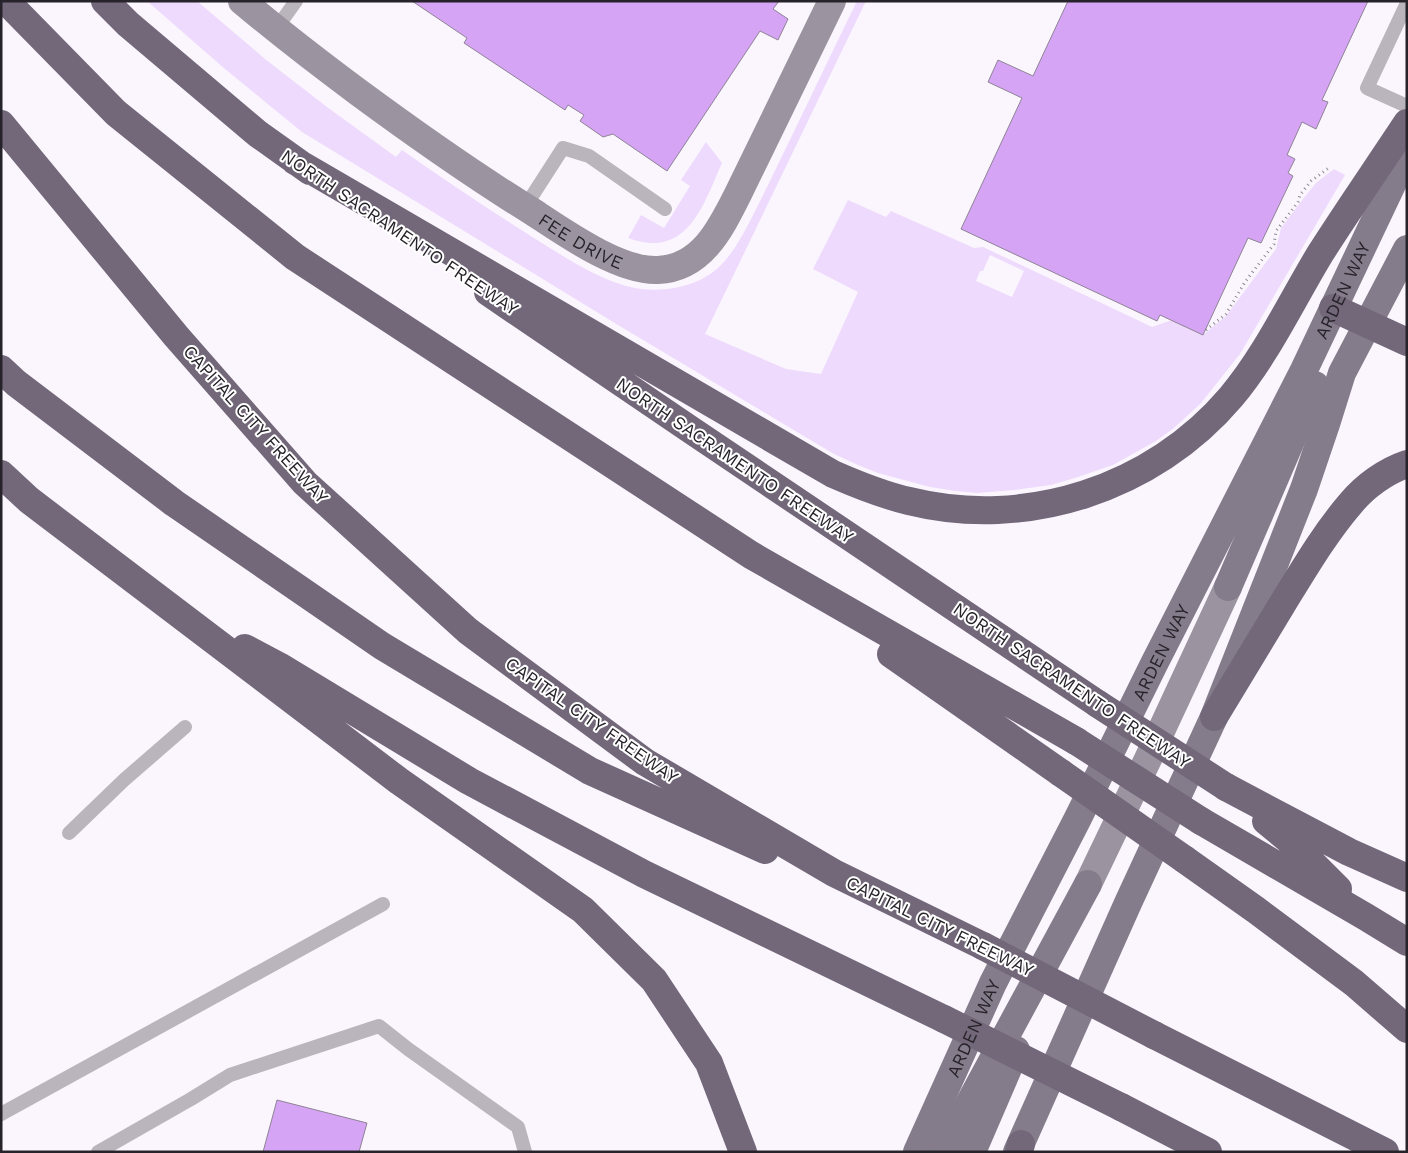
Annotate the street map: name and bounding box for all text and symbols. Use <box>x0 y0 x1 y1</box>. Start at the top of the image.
street label: NORTH SACRAMENTO FREEWAY <box>278 145 523 320</box>
street label: FEE DRIVE <box>535 208 626 273</box>
street label: ARDEN WAY <box>1310 238 1374 342</box>
street label: CAPITAL CITY FREEWAY <box>179 340 333 508</box>
street label: NORTH SACRAMENTO FREEWAY <box>613 373 858 548</box>
street label: NORTH SACRAMENTO FREEWAY <box>950 598 1195 773</box>
street label: ARDEN WAY <box>1127 600 1194 704</box>
street label: CAPITAL CITY FREEWAY <box>502 652 683 788</box>
street label: CAPITAL CITY FREEWAY <box>843 871 1038 981</box>
street label: ARDEN WAY <box>942 975 1004 1080</box>

